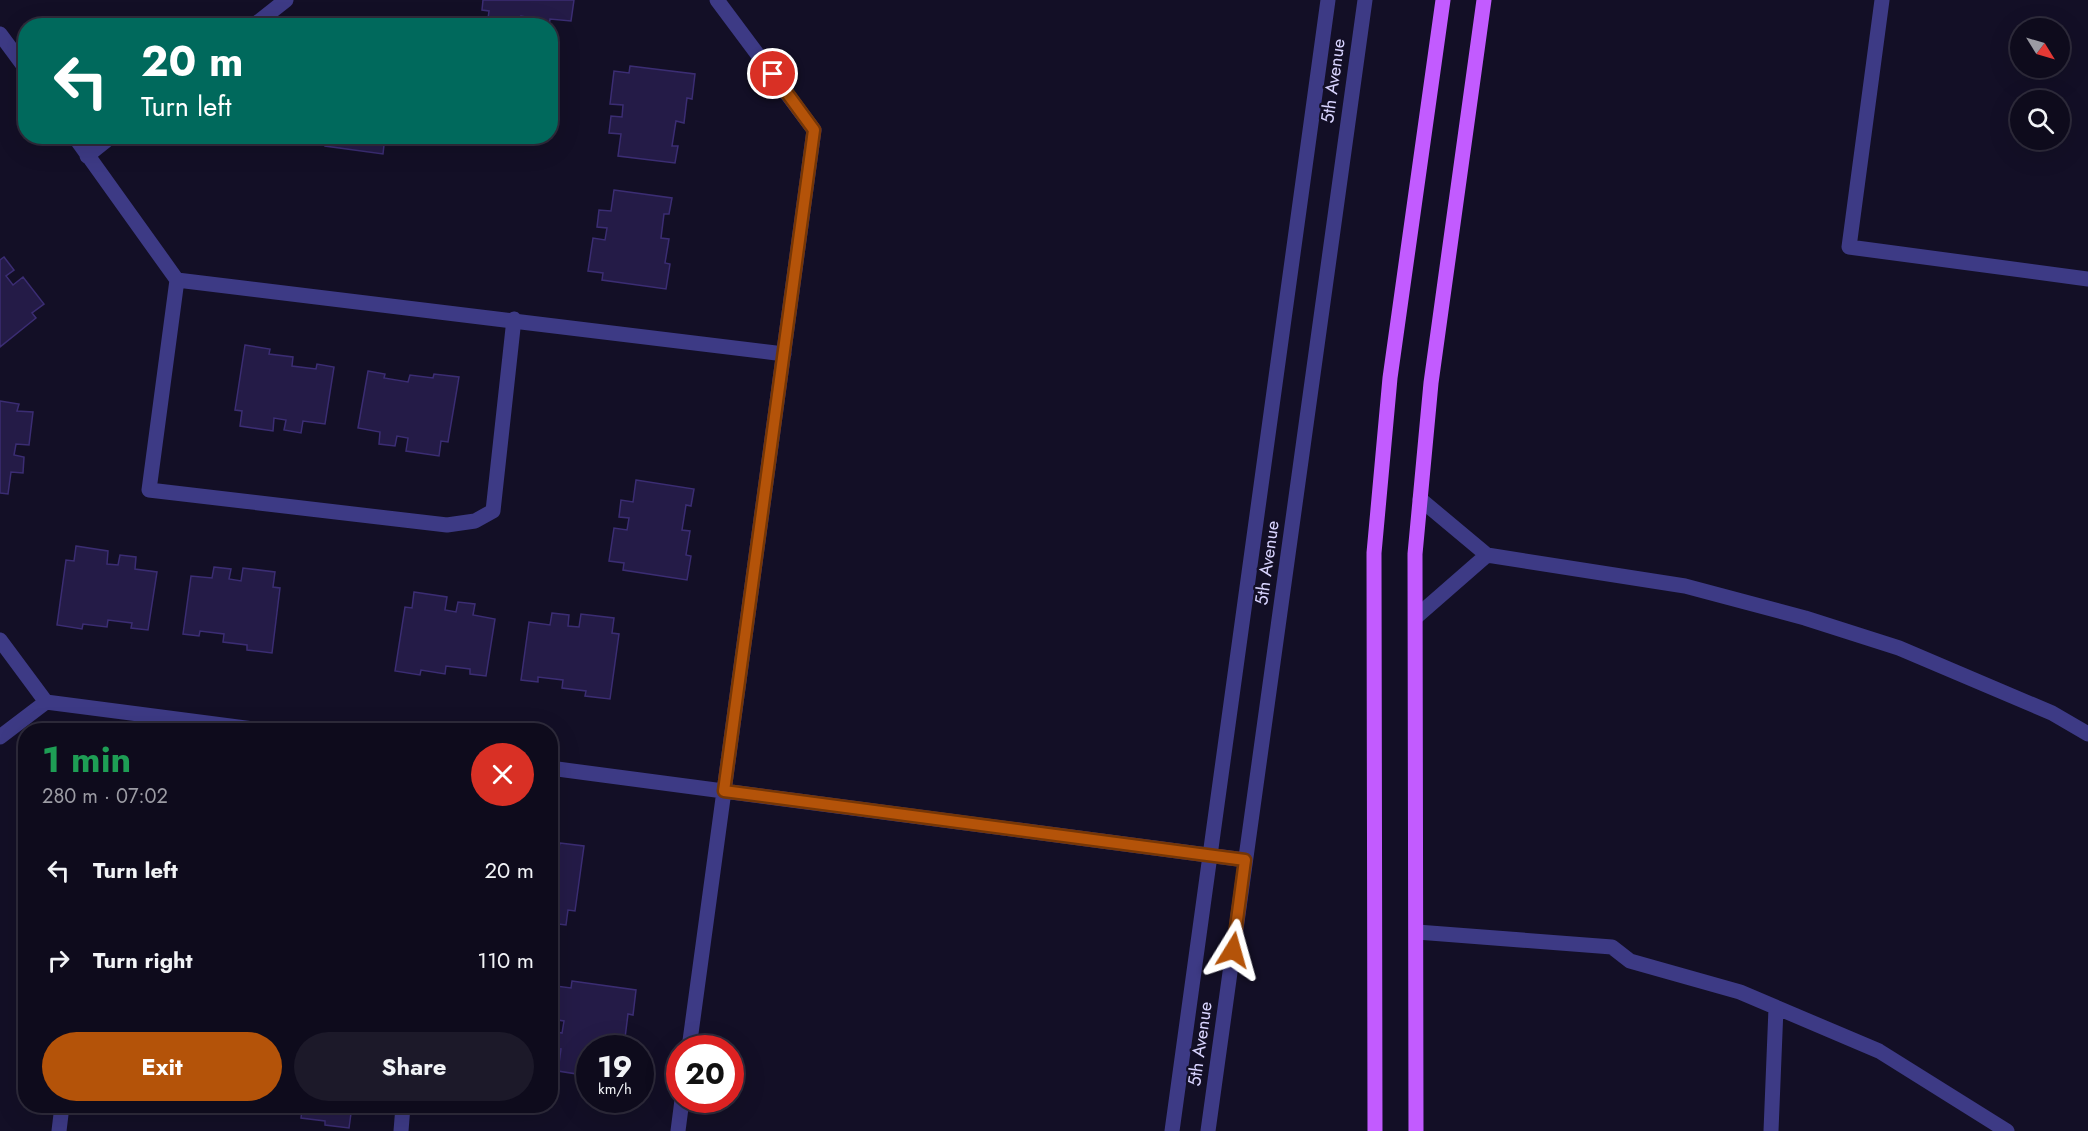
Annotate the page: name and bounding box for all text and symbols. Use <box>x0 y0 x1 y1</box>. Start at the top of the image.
north arrow <box>2010 18 2070 78</box>
map controls <box>2010 18 2070 150</box>
text: 20 m <box>141 31 243 92</box>
street label: 5th Avenue <box>1314 37 1352 125</box>
icon: left <box>42 42 120 120</box>
pin <box>747 48 798 99</box>
icon: arrive <box>756 57 789 90</box>
text: Turn left <box>141 87 231 126</box>
button: search <box>2010 90 2070 150</box>
street label: 5th Avenue <box>1248 519 1286 607</box>
text: 1 min <box>42 733 131 785</box>
button: close <box>471 743 534 806</box>
text: 280 m · 07:02 <box>42 782 168 811</box>
icon: left <box>42 854 75 887</box>
text: Turn left <box>93 854 178 886</box>
text: 20 m <box>485 854 534 886</box>
position arrow <box>1201 918 1265 982</box>
icon: right <box>42 944 75 977</box>
text: Turn right <box>93 944 193 976</box>
text: 110 m <box>477 944 534 976</box>
street label: 5th Avenue <box>1181 1000 1219 1088</box>
button: Exit <box>42 1032 282 1101</box>
button: Share <box>294 1032 534 1101</box>
speed limit sign: 20 <box>666 1035 744 1113</box>
text: 19 <box>597 1045 633 1088</box>
text: km/h <box>598 1078 632 1100</box>

